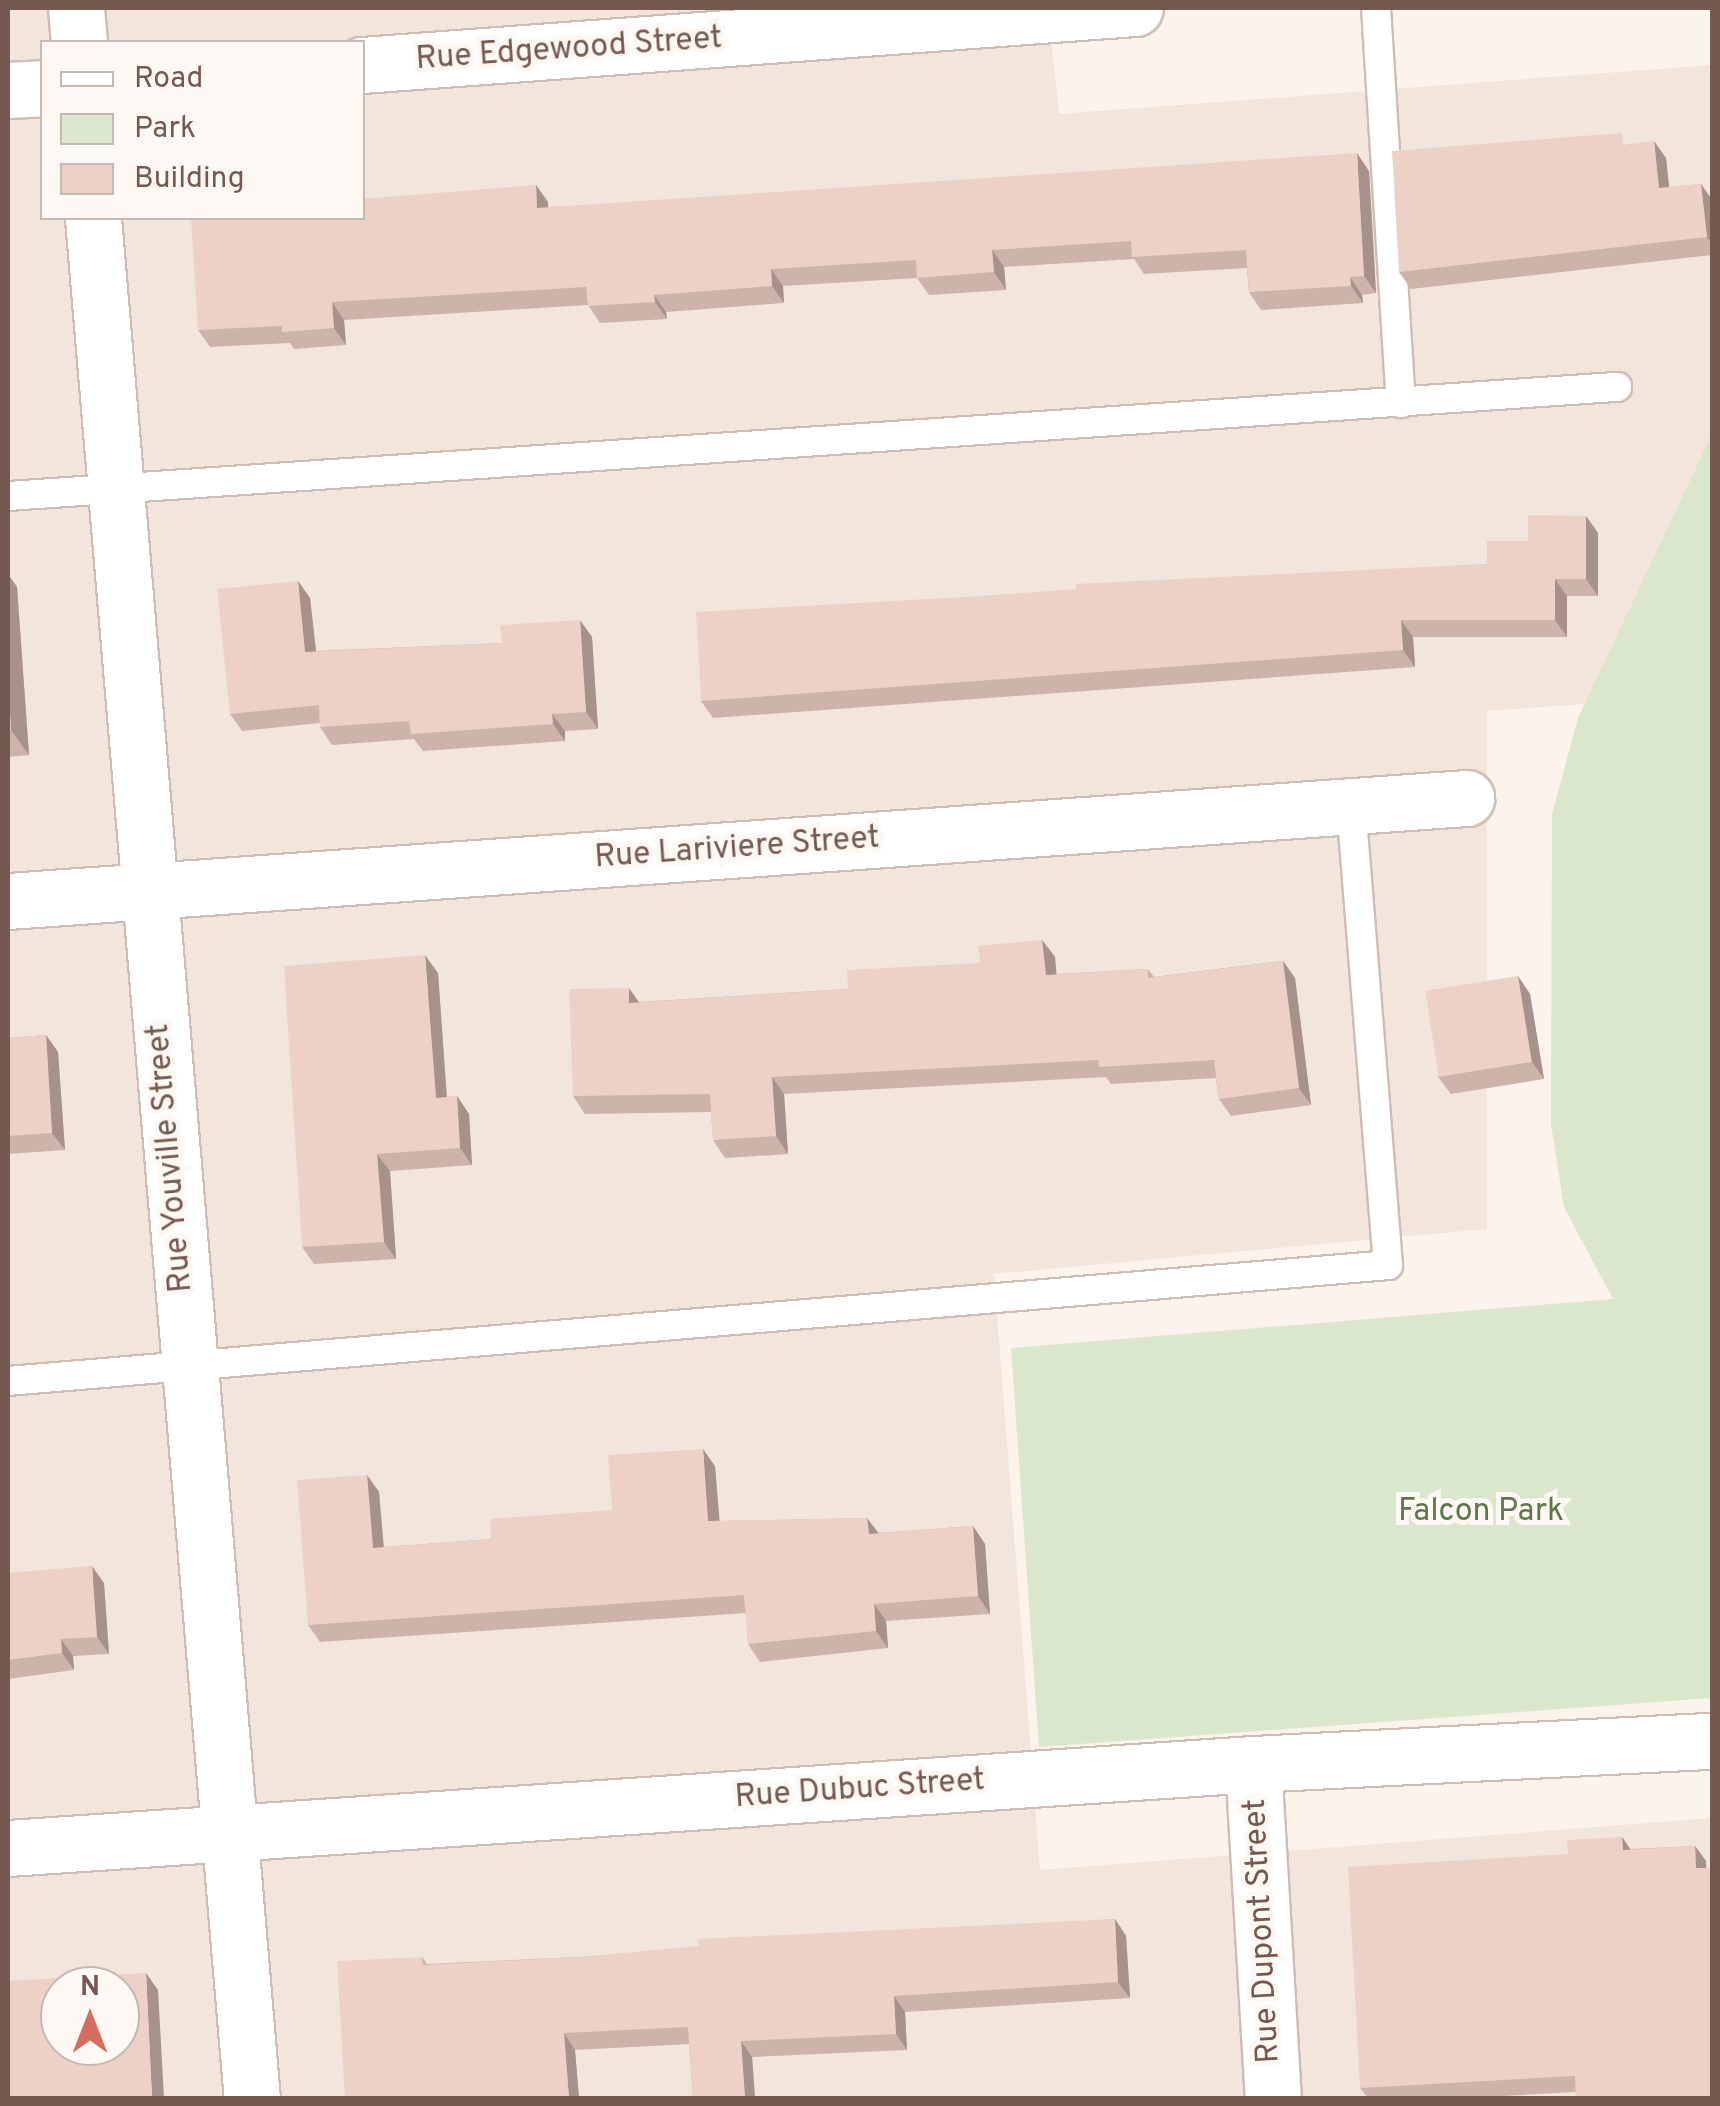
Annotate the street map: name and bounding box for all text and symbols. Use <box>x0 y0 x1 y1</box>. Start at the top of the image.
street label: Rue Edgewood Street <box>414 20 724 80</box>
legend <box>40 40 365 220</box>
text: Road <box>134 61 203 98</box>
text: Park <box>134 111 196 148</box>
text: Building <box>134 161 245 198</box>
street label: Rue Lariviere Street <box>593 820 881 878</box>
street label: Rue Youville Street <box>140 1021 202 1295</box>
park label: Falcon Park <box>1398 1493 1564 1531</box>
street label: Rue Dubuc Street <box>734 1762 986 1818</box>
street label: Rue Dupont Street <box>1237 1798 1289 2064</box>
north arrow <box>40 1966 140 2066</box>
text: N <box>80 1970 100 2006</box>

